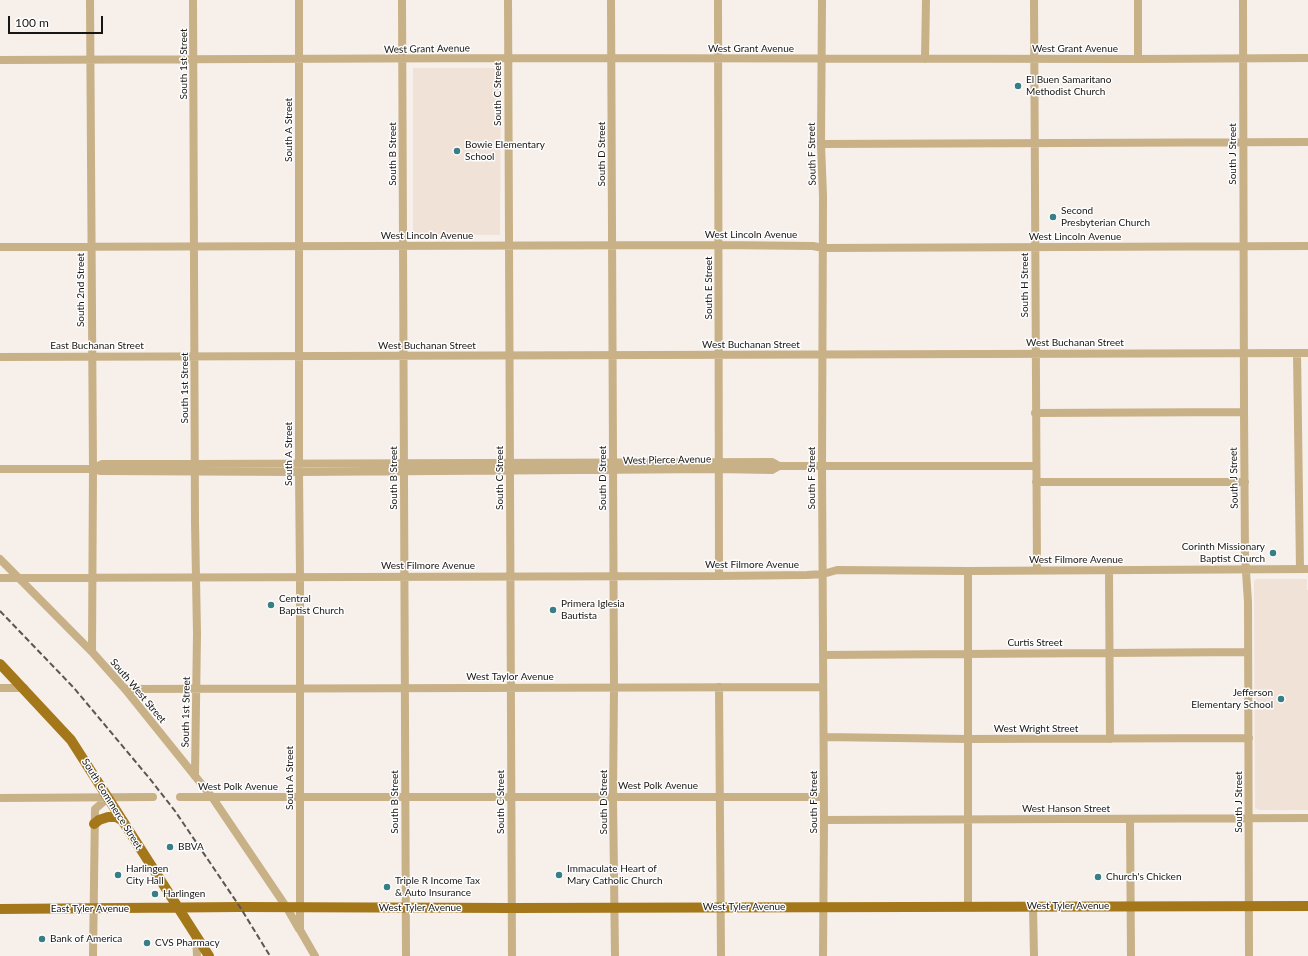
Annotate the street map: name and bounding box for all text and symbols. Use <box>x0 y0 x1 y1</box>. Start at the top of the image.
scale bar <box>10 8 105 34</box>
text: 100 m <box>15 15 49 30</box>
street label: South 1st Street <box>178 29 190 99</box>
street label: West Grant Avenue <box>384 42 470 56</box>
street label: West Grant Avenue <box>708 43 794 55</box>
street label: West Grant Avenue <box>1032 43 1118 55</box>
street label: South C Street <box>492 62 504 126</box>
place label: El Buen Samaritano Methodist Church <box>1026 74 1111 98</box>
marker: El Buen Samaritano Methodist Church <box>1013 81 1023 91</box>
street label: South A Street <box>283 98 295 162</box>
street label: South B Street <box>387 122 399 186</box>
street label: South D Street <box>596 122 608 186</box>
street label: South F Street <box>805 122 819 186</box>
street label: South J Street <box>1227 123 1239 185</box>
place label: Bowie Elementary School <box>465 139 545 162</box>
marker: Bowie Elementary School <box>452 146 462 156</box>
place label: Second Presbyterian Church <box>1061 205 1150 228</box>
marker: Second Presbyterian Church <box>1048 212 1058 222</box>
street label: West Lincoln Avenue <box>705 229 797 241</box>
street label: West Lincoln Avenue <box>381 230 473 242</box>
street label: West Lincoln Avenue <box>1029 231 1121 243</box>
street label: South 2nd Street <box>75 253 87 327</box>
street label: South H Street <box>1019 253 1031 317</box>
street label: South E Street <box>703 256 715 320</box>
street label: West Buchanan Street <box>1026 337 1124 349</box>
street label: West Buchanan Street <box>702 339 800 351</box>
street label: East Buchanan Street <box>50 340 144 352</box>
street label: West Buchanan Street <box>378 340 476 352</box>
street label: South 1st Street <box>179 353 191 423</box>
street label: South A Street <box>283 422 295 486</box>
street label: South B Street <box>388 446 400 510</box>
street label: South C Street <box>494 446 506 510</box>
street label: South D Street <box>597 446 609 510</box>
street label: South F Street <box>806 447 818 509</box>
street label: South J Street <box>1227 447 1241 509</box>
street label: West Pierce Avenue <box>623 453 711 467</box>
place label: Corinth Missionary Baptist Church <box>1182 541 1265 564</box>
marker: Corinth Missionary Baptist Church <box>1268 548 1278 558</box>
street label: West Filmore Avenue <box>1029 554 1123 566</box>
street label: West Filmore Avenue <box>705 559 799 571</box>
street label: West Filmore Avenue <box>381 560 475 572</box>
place label: Central Baptist Church <box>279 593 344 616</box>
place label: Primera Iglesia Bautista <box>561 598 625 622</box>
marker: Central Baptist Church <box>266 600 276 610</box>
marker: Primera Iglesia Bautista <box>548 605 558 615</box>
street label: Curtis Street <box>1007 637 1063 649</box>
street label: South West Street <box>108 656 168 726</box>
street label: West Taylor Avenue <box>466 671 554 683</box>
street label: South 1st Street <box>179 676 193 748</box>
place label: Jefferson Elementary School <box>1191 687 1273 710</box>
marker: Jefferson Elementary School <box>1276 694 1286 704</box>
street label: West Wright Street <box>994 723 1078 735</box>
street label: South A Street <box>284 746 296 810</box>
street label: South Commerce Street <box>79 756 145 852</box>
street label: South B Street <box>389 770 401 834</box>
street label: South C Street <box>495 770 507 834</box>
street label: South D Street <box>598 770 610 834</box>
street label: South F Street <box>808 771 820 833</box>
street label: South J Street <box>1233 771 1245 833</box>
street label: West Polk Avenue <box>618 780 698 792</box>
street label: West Polk Avenue <box>198 781 278 793</box>
street label: West Hanson Street <box>1022 803 1110 815</box>
place label: BBVA <box>178 841 204 853</box>
marker: BBVA <box>165 842 175 852</box>
place label: Harlingen City Hall <box>126 863 168 886</box>
place label: Immaculate Heart of Mary Catholic Church <box>567 863 663 886</box>
marker: Harlingen City Hall <box>113 870 123 880</box>
marker: Immaculate Heart of Mary Catholic Church <box>554 870 564 880</box>
place label: Church's Chicken <box>1106 871 1181 883</box>
marker: Church's Chicken <box>1093 872 1103 882</box>
place label: Triple R Income Tax & Auto Insurance <box>395 875 480 898</box>
marker: Triple R Income Tax & Auto Insurance <box>382 882 392 892</box>
place label: Harlingen <box>163 888 205 900</box>
marker: Harlingen <box>150 889 160 899</box>
street label: West Tyler Avenue <box>1027 900 1109 912</box>
street label: West Tyler Avenue <box>703 901 785 913</box>
street label: West Tyler Avenue <box>379 902 461 914</box>
street label: East Tyler Avenue <box>51 903 129 915</box>
place label: Bank of America <box>50 933 122 945</box>
marker: Bank of America <box>37 934 47 944</box>
place label: CVS Pharmacy <box>155 937 220 949</box>
marker: CVS Pharmacy <box>142 938 152 948</box>

